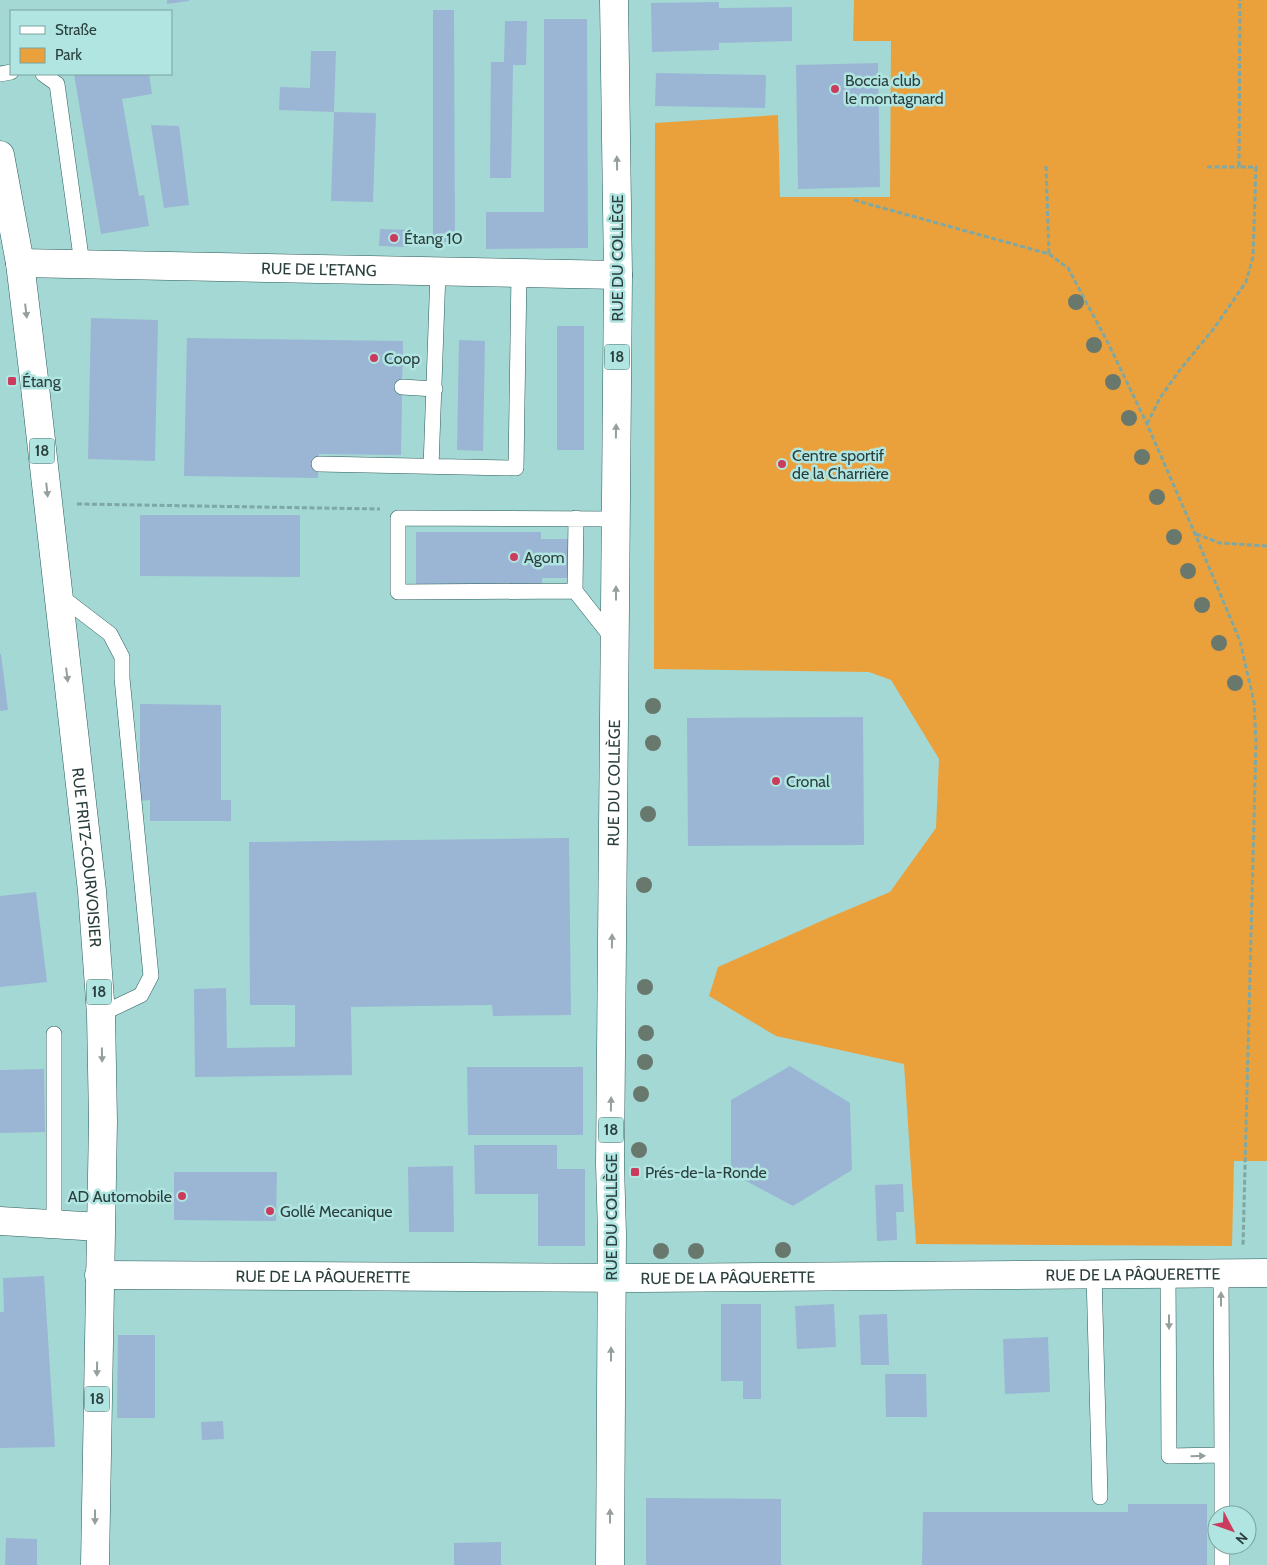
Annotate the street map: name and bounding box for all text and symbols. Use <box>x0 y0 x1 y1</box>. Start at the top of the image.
legend <box>10 10 172 75</box>
text: Straße <box>55 21 97 39</box>
text: Park <box>55 46 82 64</box>
place label: Boccia club le montagnard <box>845 71 944 108</box>
marker: Boccia club le montagnard <box>829 83 841 95</box>
one-way arrow <box>612 155 620 171</box>
street label: RUE DU COLLÈGE <box>608 194 627 321</box>
place label: Étang 10 <box>404 229 463 248</box>
marker: Étang 10 <box>388 232 400 244</box>
street label: RUE DE L'ETANG <box>261 259 377 280</box>
one-way arrow <box>22 304 30 320</box>
road number: 18 <box>604 344 630 370</box>
place label: Coop <box>384 349 420 368</box>
marker: Coop <box>368 352 380 364</box>
place label: Étang <box>22 372 62 391</box>
marker: Étang <box>6 375 18 387</box>
one-way arrow <box>613 422 621 438</box>
road number: 18 <box>30 438 54 464</box>
place label: Centre sportif de la Charrière <box>792 446 889 483</box>
marker: Centre sportif de la Charrière <box>776 458 788 470</box>
one-way arrow <box>43 483 51 499</box>
place label: Agom <box>524 548 565 567</box>
marker: Agom <box>508 551 520 563</box>
one-way arrow <box>612 585 620 601</box>
one-way arrow <box>63 667 71 683</box>
street label: RUE DU COLLÈGE <box>604 719 624 847</box>
street label: RUE FRITZ-COURVOISIER <box>68 767 105 948</box>
place label: Cronal <box>786 772 830 791</box>
marker: Cronal <box>770 775 782 787</box>
one-way arrow <box>608 933 616 949</box>
road number: 18 <box>86 980 112 1004</box>
one-way arrow <box>98 1048 106 1064</box>
one-way arrow <box>607 1096 615 1112</box>
road number: 18 <box>598 1118 624 1142</box>
street label: RUE DU COLLÈGE <box>602 1153 621 1280</box>
place label: Prés-de-la-Ronde <box>645 1163 767 1182</box>
marker: Prés-de-la-Ronde <box>629 1166 641 1178</box>
place label: AD Automobile <box>68 1187 172 1206</box>
marker: AD Automobile <box>176 1190 188 1202</box>
place label: Gollé Mecanique <box>280 1202 393 1221</box>
marker: Gollé Mecanique <box>264 1205 276 1217</box>
street label: RUE DE LA PÂQUERETTE <box>1045 1264 1221 1285</box>
street label: RUE DE LA PÂQUERETTE <box>236 1267 411 1287</box>
street label: RUE DE LA PÂQUERETTE <box>641 1268 816 1288</box>
one-way arrow <box>1217 1291 1225 1307</box>
one-way arrow <box>1165 1314 1173 1330</box>
one-way arrow <box>607 1346 615 1362</box>
one-way arrow <box>93 1361 101 1377</box>
road number: 18 <box>84 1386 110 1412</box>
one-way arrow <box>1190 1451 1206 1459</box>
north arrow <box>1207 1505 1257 1555</box>
one-way arrow <box>606 1508 614 1524</box>
one-way arrow <box>91 1509 99 1525</box>
text: N <box>1232 1529 1252 1548</box>

